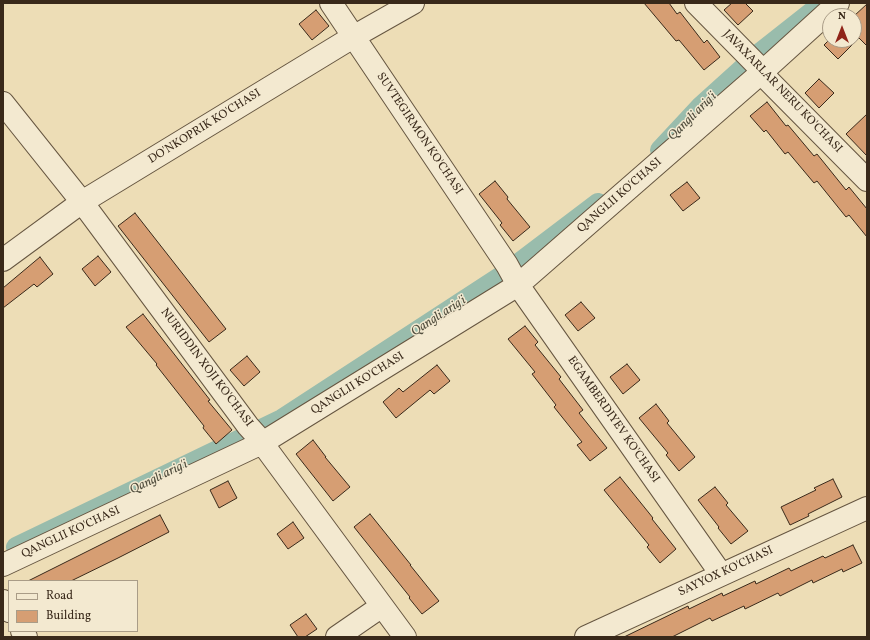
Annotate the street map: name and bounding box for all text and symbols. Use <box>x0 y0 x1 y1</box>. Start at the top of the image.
north arrow <box>822 8 862 48</box>
text: N <box>838 9 846 24</box>
street label: JAVAXARLAR NERU KO'CHASI <box>719 27 845 157</box>
street label: SUVTEGIRMON KO'CHASI <box>373 70 465 198</box>
street label: DO'NKOPRIK KO'CHASI <box>146 86 264 168</box>
water label: Qangli arig'i <box>665 89 721 145</box>
street label: QANGLII KO'CHASI <box>575 155 665 237</box>
water label: Qangli arig'i <box>409 293 469 341</box>
street label: NURIDDIN XOJI KO'CHASI <box>157 306 255 430</box>
street label: QANGLII KO'CHASI <box>309 350 407 418</box>
street label: EGAMBERDIYEV KO'CHASI <box>564 354 662 486</box>
water label: Qangli arig'i <box>128 457 190 499</box>
street label: QANGLII KO'CHASI <box>19 504 123 562</box>
street label: SAYYOX KO'CHASI <box>676 544 776 600</box>
legend <box>8 580 138 632</box>
text: Road <box>46 588 73 604</box>
text: Building <box>46 608 91 624</box>

